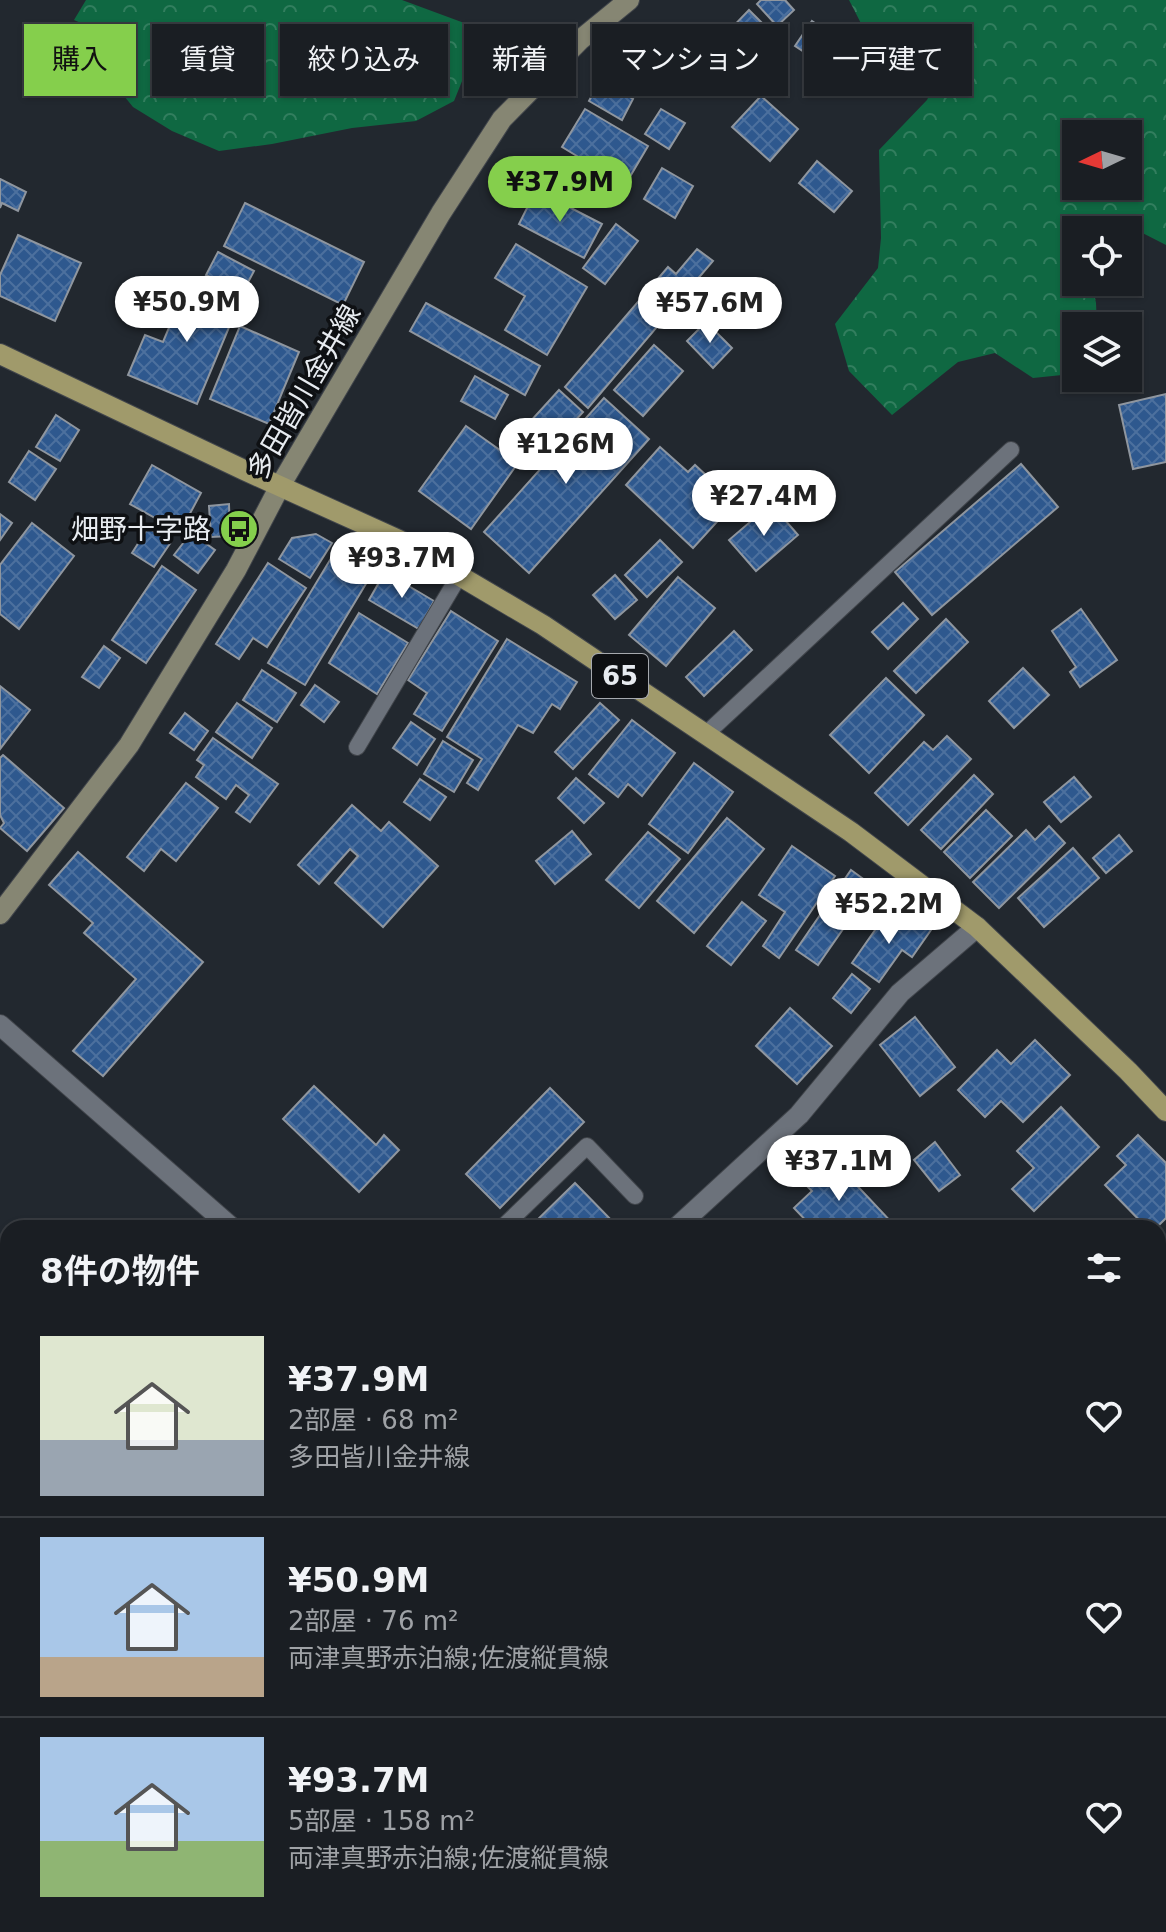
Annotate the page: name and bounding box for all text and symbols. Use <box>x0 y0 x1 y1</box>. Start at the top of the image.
chip: 購入 <box>24 24 136 96</box>
chip: 賃貸 <box>152 24 264 96</box>
chip: 絞り込み <box>280 24 448 96</box>
chip: 新着 <box>464 24 576 96</box>
chip: マンション <box>592 24 788 96</box>
chip: 一戸建て <box>804 24 972 96</box>
north arrow <box>1062 120 1142 200</box>
map controls <box>1062 120 1142 392</box>
pin: ¥37.9M <box>495 156 625 224</box>
text: ¥37.9M <box>506 167 614 197</box>
button: locate <box>1062 216 1142 296</box>
pin: ¥50.9M <box>122 276 252 344</box>
pin: ¥57.6M <box>645 277 775 345</box>
text: ¥50.9M <box>133 287 241 317</box>
text: ¥57.6M <box>656 288 764 318</box>
street label: 多田皆川金井線 <box>241 299 367 485</box>
button: layers <box>1062 312 1142 392</box>
pin: ¥126M <box>510 418 622 486</box>
text: ¥126M <box>517 429 615 459</box>
pin: ¥27.4M <box>699 470 829 538</box>
text: ¥27.4M <box>710 481 818 511</box>
bus stop icon: 畑野十字路 <box>218 508 260 550</box>
place label: 畑野十字路 <box>71 513 211 546</box>
pin: ¥93.7M <box>337 532 467 600</box>
text: ¥93.7M <box>348 543 456 573</box>
road number: 65 <box>592 654 648 698</box>
pin: ¥52.2M <box>824 878 954 946</box>
text: ¥52.2M <box>835 889 943 919</box>
pin: ¥37.1M <box>774 1135 904 1203</box>
text: ¥37.1M <box>785 1146 893 1176</box>
icon: filters <box>1082 1246 1126 1290</box>
text: 8件の物件 <box>40 1251 200 1291</box>
text: ¥37.9M <box>288 1359 429 1399</box>
icon: home <box>104 1368 200 1464</box>
icon: heart <box>1082 1394 1126 1438</box>
text: 2部屋 · 68 m² <box>288 1405 458 1435</box>
text: 多田皆川金井線 <box>288 1442 470 1472</box>
text: ¥50.9M <box>288 1560 429 1600</box>
icon: home <box>104 1569 200 1665</box>
icon: heart <box>1082 1595 1126 1639</box>
text: 2部屋 · 76 m² <box>288 1606 458 1636</box>
text: 両津真野赤泊線;佐渡縦貫線 <box>288 1643 609 1673</box>
text: ¥93.7M <box>288 1760 429 1800</box>
icon: home <box>104 1769 200 1865</box>
icon: heart <box>1082 1795 1126 1839</box>
text: 5部屋 · 158 m² <box>288 1806 475 1836</box>
text: 両津真野赤泊線;佐渡縦貫線 <box>288 1843 609 1873</box>

